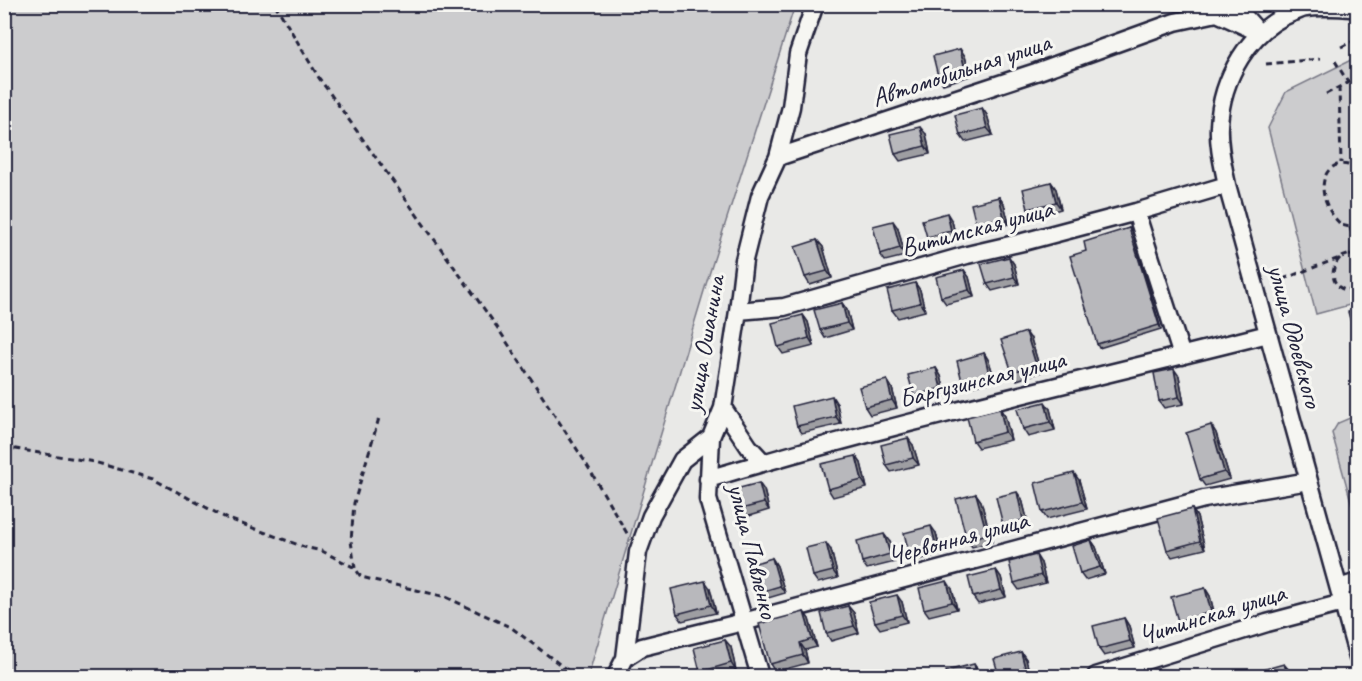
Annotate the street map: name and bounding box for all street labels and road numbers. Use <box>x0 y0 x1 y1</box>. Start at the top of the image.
street label: Автомобильная улица <box>867 25 1056 114</box>
street label: Витимская улица <box>897 191 1058 264</box>
street label: улица Одоевского <box>1260 259 1330 413</box>
street label: улица Ошанина <box>675 271 733 417</box>
street label: Баргузинская улица <box>895 342 1070 416</box>
street label: улица Павленко <box>720 478 786 624</box>
street label: Червонная улица <box>884 503 1033 573</box>
street label: Читинская улица <box>1135 576 1291 652</box>

